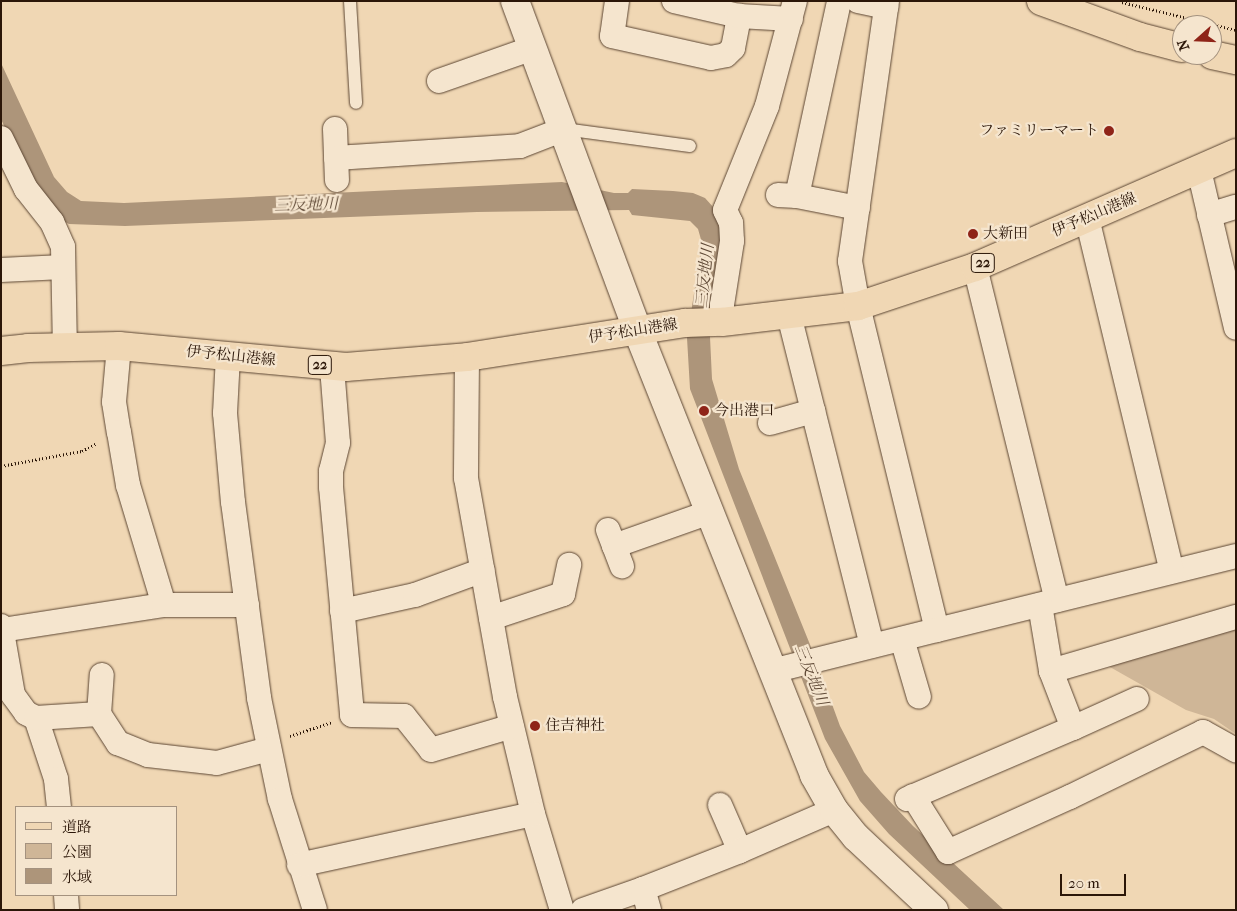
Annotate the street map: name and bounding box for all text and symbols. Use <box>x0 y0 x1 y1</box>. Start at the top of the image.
north arrow <box>1172 15 1222 65</box>
text: N <box>1174 37 1193 53</box>
place label: ファミリーマート <box>979 122 1099 140</box>
marker: ファミリーマート <box>1103 125 1115 137</box>
street label: 伊予松山港線 <box>1049 189 1139 241</box>
water label: 三反地川 <box>274 194 338 216</box>
place label: 大新田 <box>983 225 1028 243</box>
marker: 大新田 <box>967 228 979 240</box>
water label: 三反地川 <box>692 243 718 309</box>
road number: 22 <box>970 252 996 274</box>
street label: 伊予松山港線 <box>587 315 679 347</box>
street label: 伊予松山港線 <box>185 342 277 370</box>
road number: 22 <box>308 354 332 376</box>
place label: 今出港口 <box>714 402 774 420</box>
marker: 今出港口 <box>698 405 710 417</box>
water label: 三反地川 <box>790 642 832 708</box>
place label: 住吉神社 <box>545 717 605 735</box>
marker: 住吉神社 <box>529 720 541 732</box>
legend <box>15 806 178 896</box>
text: 道路 <box>62 818 92 836</box>
text: 公園 <box>62 843 92 861</box>
scale bar <box>1062 864 1128 896</box>
text: 水域 <box>62 868 92 886</box>
text: 20 m <box>1068 874 1100 892</box>

